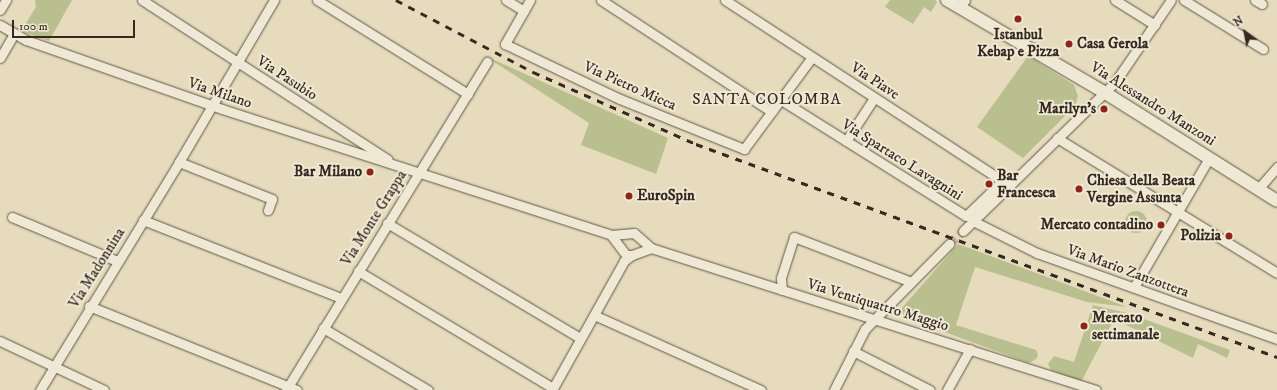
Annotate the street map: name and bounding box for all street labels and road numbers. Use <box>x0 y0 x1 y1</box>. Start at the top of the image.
street label: Via Pasubio <box>253 52 321 104</box>
street label: Via Pietro Micca <box>581 58 679 114</box>
street label: Via Alessandro Manzoni <box>1087 58 1219 150</box>
street label: Via Piave <box>847 59 903 103</box>
street label: Via Milano <box>186 74 254 112</box>
street label: Via Spartaco Lavagnini <box>838 115 966 205</box>
street label: Via Monte Grappa <box>337 167 411 269</box>
street label: Via Madonnina <box>65 224 129 312</box>
street label: Via Mario Zanzottera <box>1065 241 1191 301</box>
street label: Via Ventiquattro Maggio <box>805 275 951 335</box>

